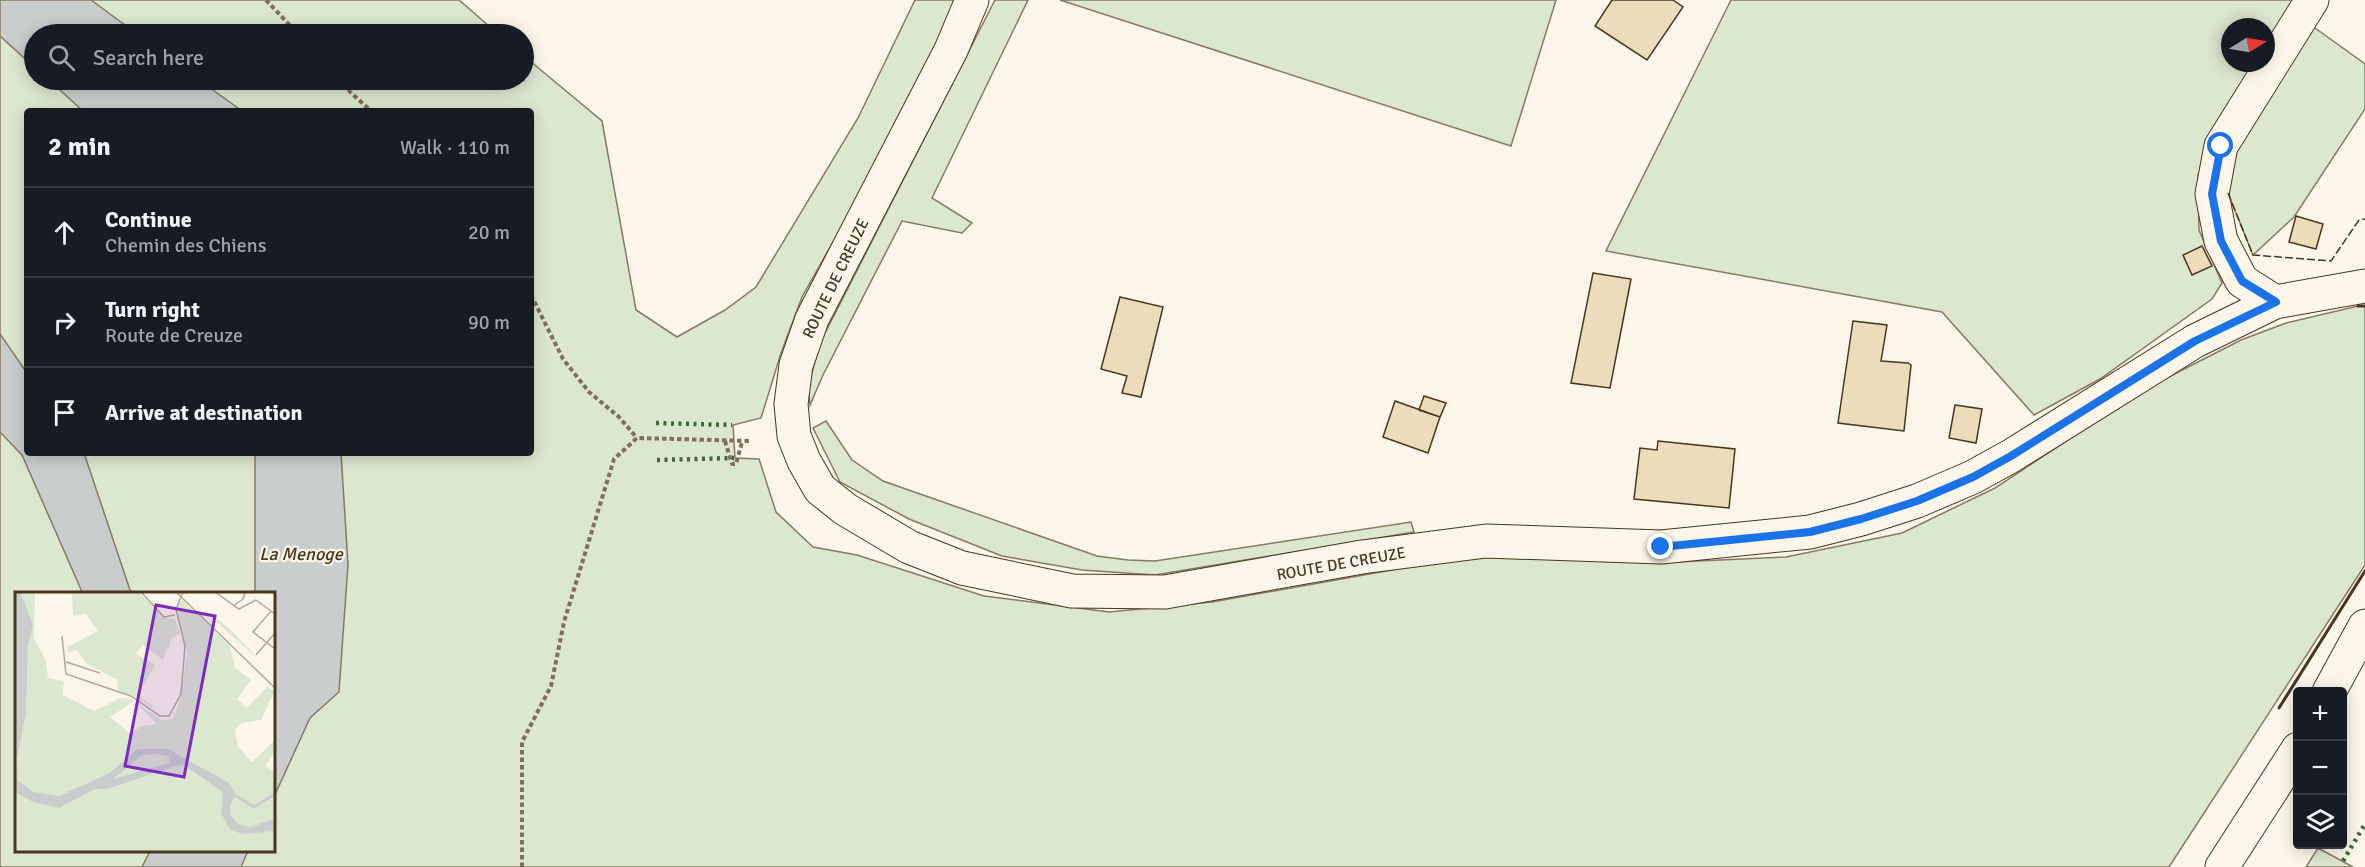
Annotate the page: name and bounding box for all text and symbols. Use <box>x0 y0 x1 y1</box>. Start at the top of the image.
north arrow <box>2221 18 2275 72</box>
search box <box>24 24 534 90</box>
icon: search <box>45 41 78 74</box>
text: Search here <box>93 44 204 71</box>
text: 2 min <box>48 131 111 163</box>
route start <box>2207 132 2233 158</box>
text: Walk · 110 m <box>400 135 510 160</box>
text: Continue <box>105 206 192 233</box>
street label: ROUTE DE CREUZE <box>798 215 874 342</box>
icon: ahead <box>48 216 81 249</box>
text: 20 m <box>468 220 510 245</box>
text: Chemin des Chiens <box>105 233 266 258</box>
text: Turn right <box>105 296 200 323</box>
icon: right <box>48 306 81 339</box>
text: 90 m <box>468 310 510 335</box>
text: Route de Creuze <box>105 323 243 348</box>
icon: arrive <box>48 396 81 429</box>
text: Arrive at destination <box>105 399 302 426</box>
route end <box>1647 533 1673 559</box>
water label: La Menoge <box>259 543 344 565</box>
street label: ROUTE DE CREUZE <box>1275 543 1407 585</box>
inset map <box>15 592 274 852</box>
map controls <box>2293 687 2347 849</box>
button: + <box>2293 687 2347 741</box>
button: − <box>2293 741 2347 795</box>
button: layers <box>2293 795 2347 849</box>

